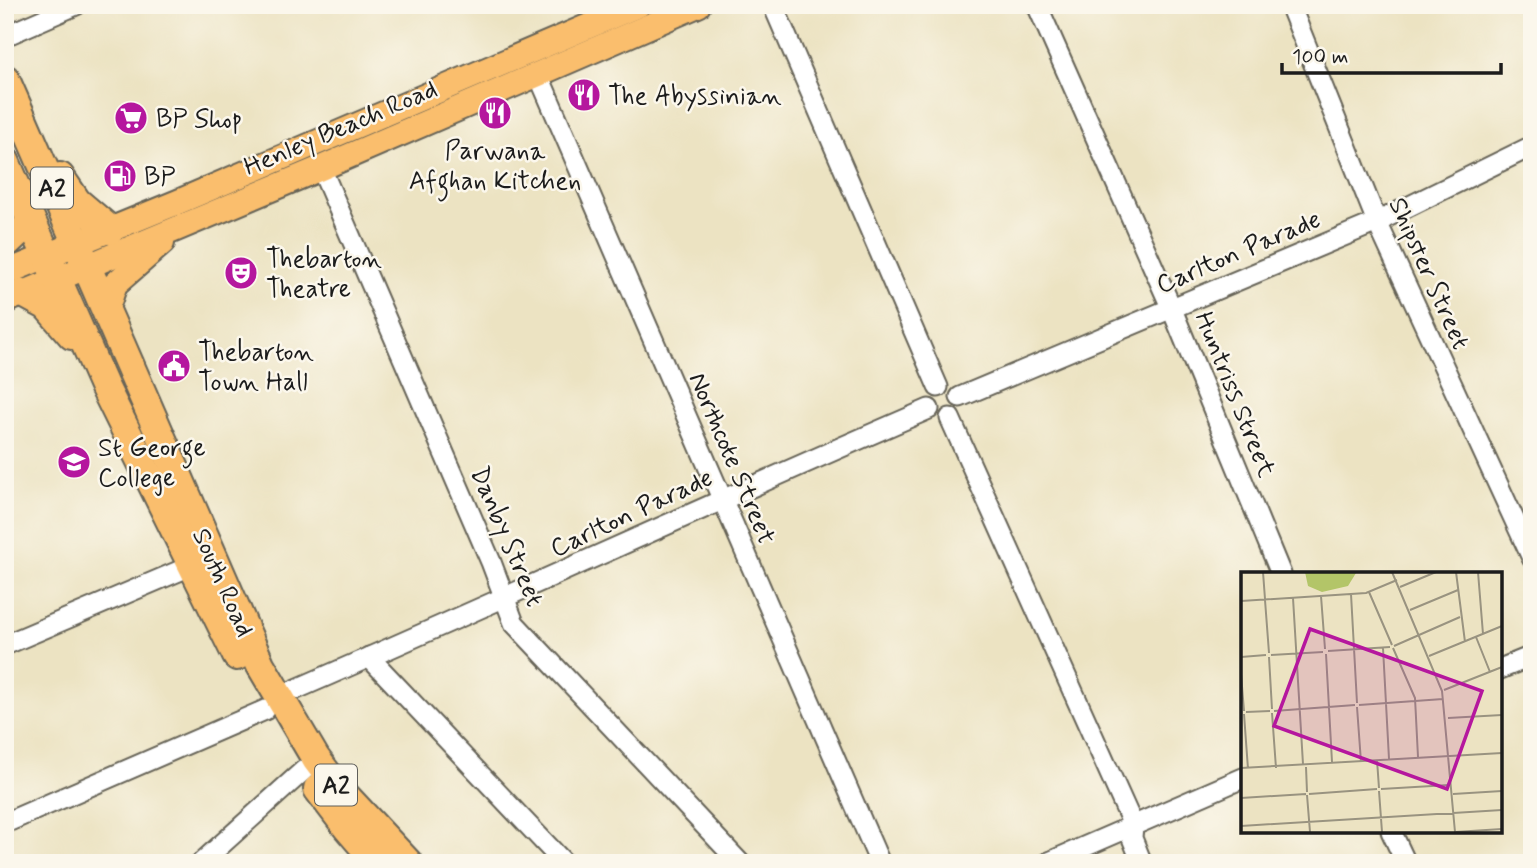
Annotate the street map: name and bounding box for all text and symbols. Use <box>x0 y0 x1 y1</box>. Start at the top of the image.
scale bar <box>1282 32 1500 76</box>
text: 100 m <box>1292 43 1348 71</box>
street label: Henley Beach Road <box>239 73 443 185</box>
restaurant icon: The Abyssinian <box>565 76 603 114</box>
place label: The Abyssinian <box>608 80 782 114</box>
restaurant icon: Parwana Afghan Kitchen <box>476 94 514 132</box>
supermarket icon: BP Shop <box>112 99 150 137</box>
place label: BP Shop <box>156 103 242 137</box>
place label: Parwana Afghan Kitchen <box>409 135 581 202</box>
fuel station icon: BP <box>101 157 139 195</box>
place label: BP <box>144 161 175 195</box>
road number: A2 <box>31 168 73 208</box>
street label: Shipster Street <box>1380 193 1477 355</box>
street label: Carlton Parade <box>1151 203 1326 303</box>
place label: Thebarton Theatre <box>266 243 382 307</box>
theatre icon: Thebarton Theatre <box>222 254 260 292</box>
street label: Huntriss Street <box>1186 307 1283 482</box>
place label: Thebarton Town Hall <box>198 336 314 400</box>
public building icon: Thebarton Town Hall <box>155 347 193 385</box>
street label: Northcote Street <box>680 368 783 550</box>
place label: St George College <box>98 432 206 496</box>
school or university icon: St George College <box>55 443 93 481</box>
street label: Carlton Parade <box>545 461 719 566</box>
street label: Danby Street <box>461 462 551 612</box>
street label: South Road <box>183 523 261 643</box>
inset map <box>1241 572 1502 833</box>
road number: A2 <box>315 764 357 806</box>

